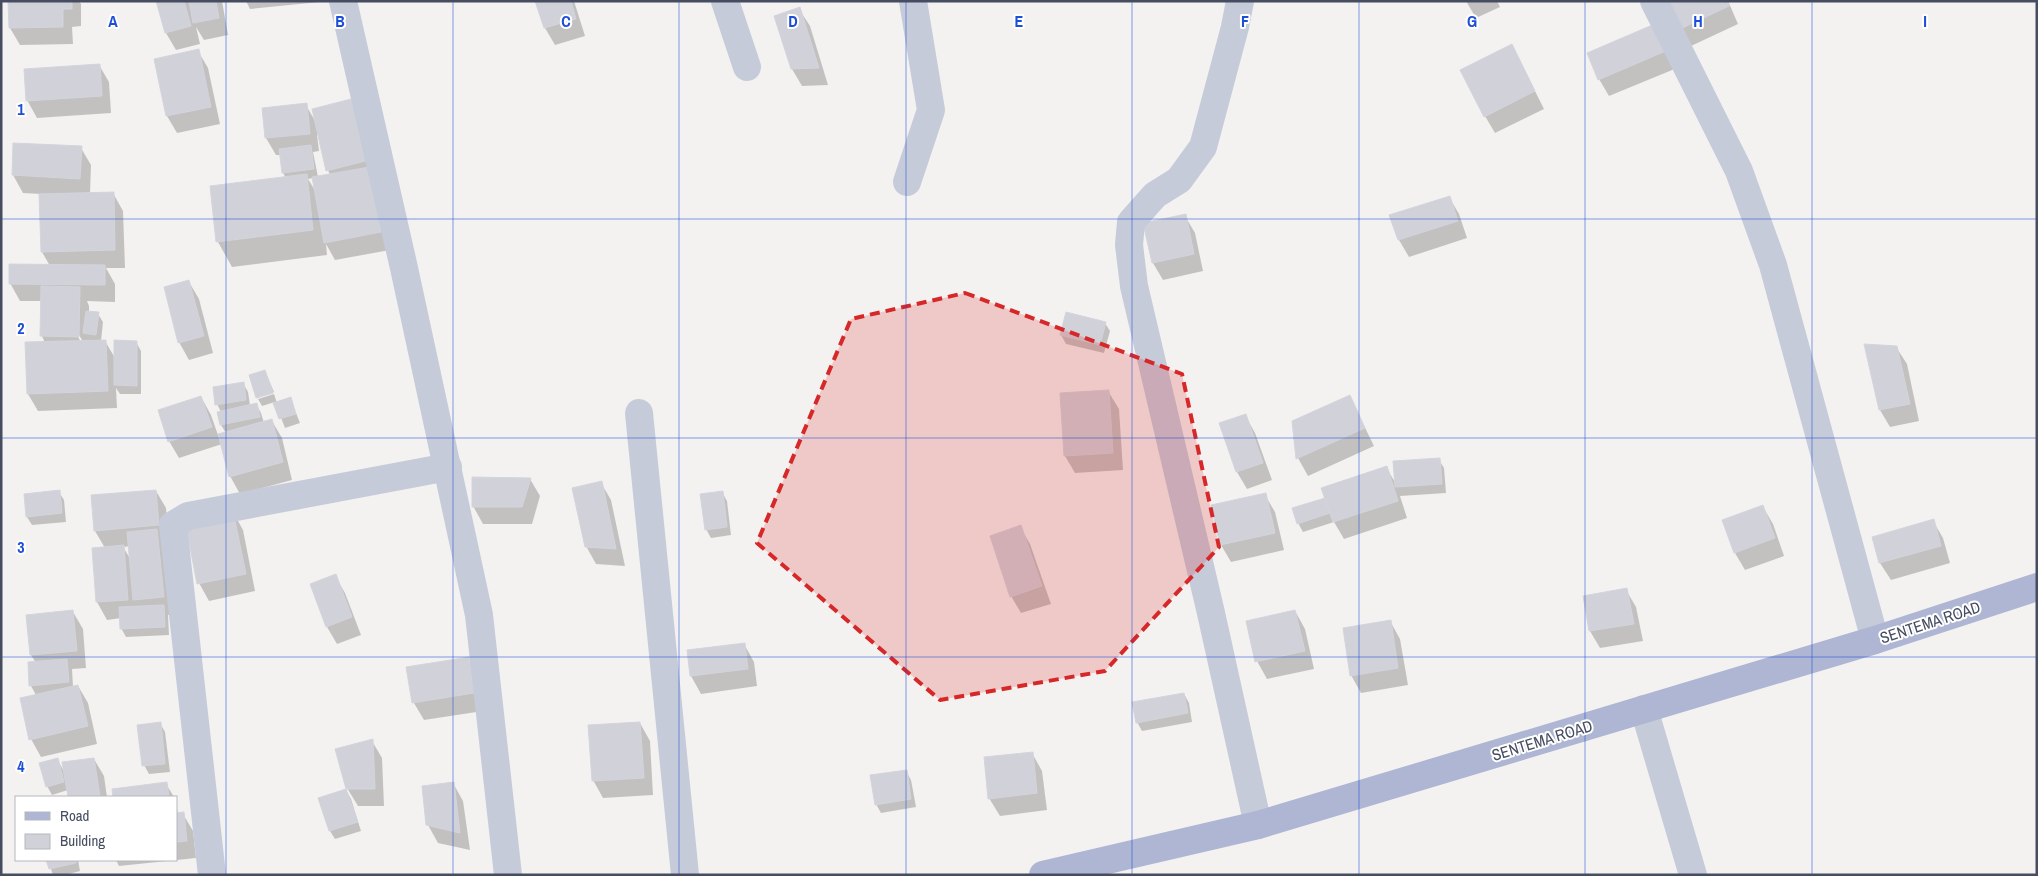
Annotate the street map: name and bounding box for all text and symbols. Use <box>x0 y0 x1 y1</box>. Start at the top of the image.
text: A <box>108 10 118 32</box>
text: B <box>335 10 345 32</box>
text: C <box>561 10 571 32</box>
text: D <box>788 10 798 32</box>
text: E <box>1015 10 1024 32</box>
text: F <box>1241 10 1249 32</box>
text: G <box>1467 10 1477 32</box>
text: H <box>1693 10 1703 32</box>
text: I <box>1923 10 1927 32</box>
text: 1 <box>17 98 25 120</box>
text: 2 <box>17 317 25 339</box>
text: 3 <box>17 536 25 558</box>
street label: SENTEMA ROAD <box>1877 595 1983 649</box>
street label: SENTEMA ROAD <box>1489 714 1595 766</box>
text: 4 <box>17 755 25 777</box>
legend <box>15 796 178 861</box>
text: Road <box>60 805 89 826</box>
text: Building <box>60 830 105 851</box>

